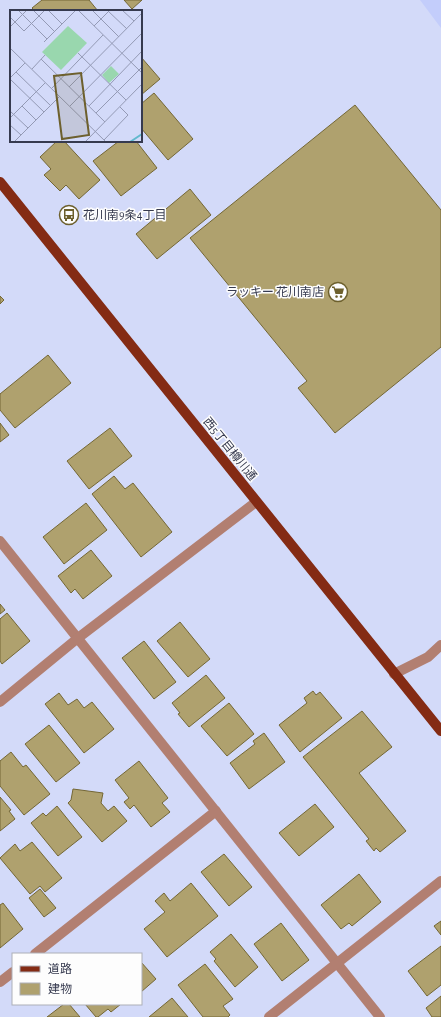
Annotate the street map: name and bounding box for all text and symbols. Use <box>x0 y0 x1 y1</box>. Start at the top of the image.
inset map <box>10 10 142 142</box>
bus stop icon: 花川南9条4丁目 <box>58 204 80 226</box>
place label: 花川南9条4丁目 <box>83 208 166 221</box>
supermarket icon: ラッキー 花川南店 <box>327 281 349 303</box>
place label: ラッキー 花川南店 <box>226 285 324 298</box>
street label: 西5丁目樽川通 <box>201 415 260 483</box>
legend <box>12 953 142 1005</box>
text: 道路 <box>48 962 72 975</box>
text: 建物 <box>48 982 72 995</box>

